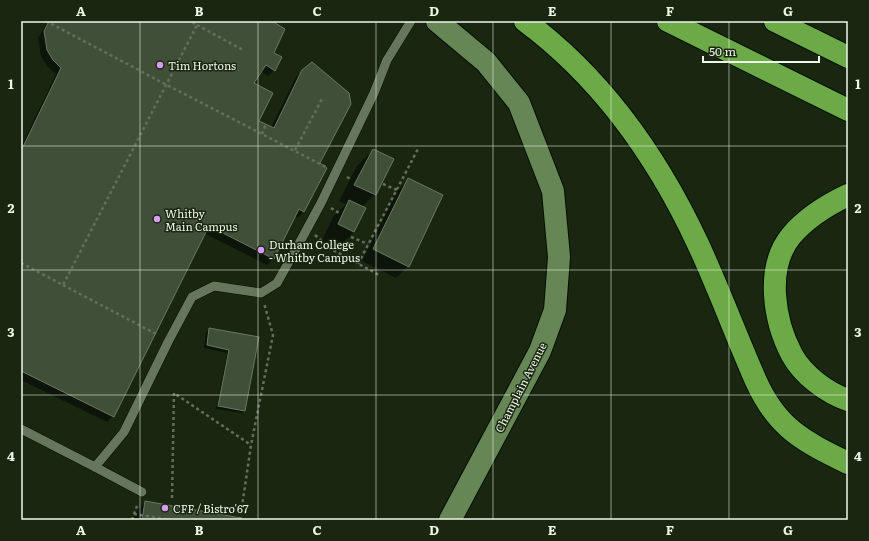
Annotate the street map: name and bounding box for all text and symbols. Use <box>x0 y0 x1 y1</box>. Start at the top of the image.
text: A <box>76 1 86 20</box>
text: B <box>195 1 204 20</box>
text: C <box>312 1 322 20</box>
text: D <box>429 1 439 20</box>
text: E <box>548 1 557 20</box>
text: F <box>666 1 674 20</box>
text: G <box>783 1 793 20</box>
scale bar <box>703 38 819 64</box>
text: 50 m <box>709 42 736 60</box>
place label: Tim Hortons <box>168 57 236 73</box>
marker: Tim Hortons <box>155 60 165 70</box>
text: 1 <box>8 74 14 93</box>
text: 1 <box>855 74 861 93</box>
text: 2 <box>8 198 15 217</box>
text: 2 <box>855 198 862 217</box>
place label: Whitby Main Campus <box>165 205 238 234</box>
marker: Whitby Main Campus <box>152 214 162 224</box>
place label: Durham College - Whitby Campus <box>269 236 360 265</box>
marker: Durham College - Whitby Campus <box>256 245 266 255</box>
text: 3 <box>7 322 15 341</box>
text: 3 <box>854 322 862 341</box>
street label: Champlain Avenue <box>490 339 550 435</box>
text: 4 <box>7 446 15 465</box>
text: 4 <box>854 446 862 465</box>
place label: CFF / Bistro'67 <box>173 500 249 516</box>
marker: CFF / Bistro'67 <box>160 503 170 513</box>
text: A <box>76 520 86 539</box>
text: B <box>195 520 204 539</box>
text: C <box>312 520 322 539</box>
text: D <box>429 520 439 539</box>
text: E <box>548 520 557 539</box>
text: F <box>666 520 674 539</box>
text: G <box>783 520 793 539</box>

